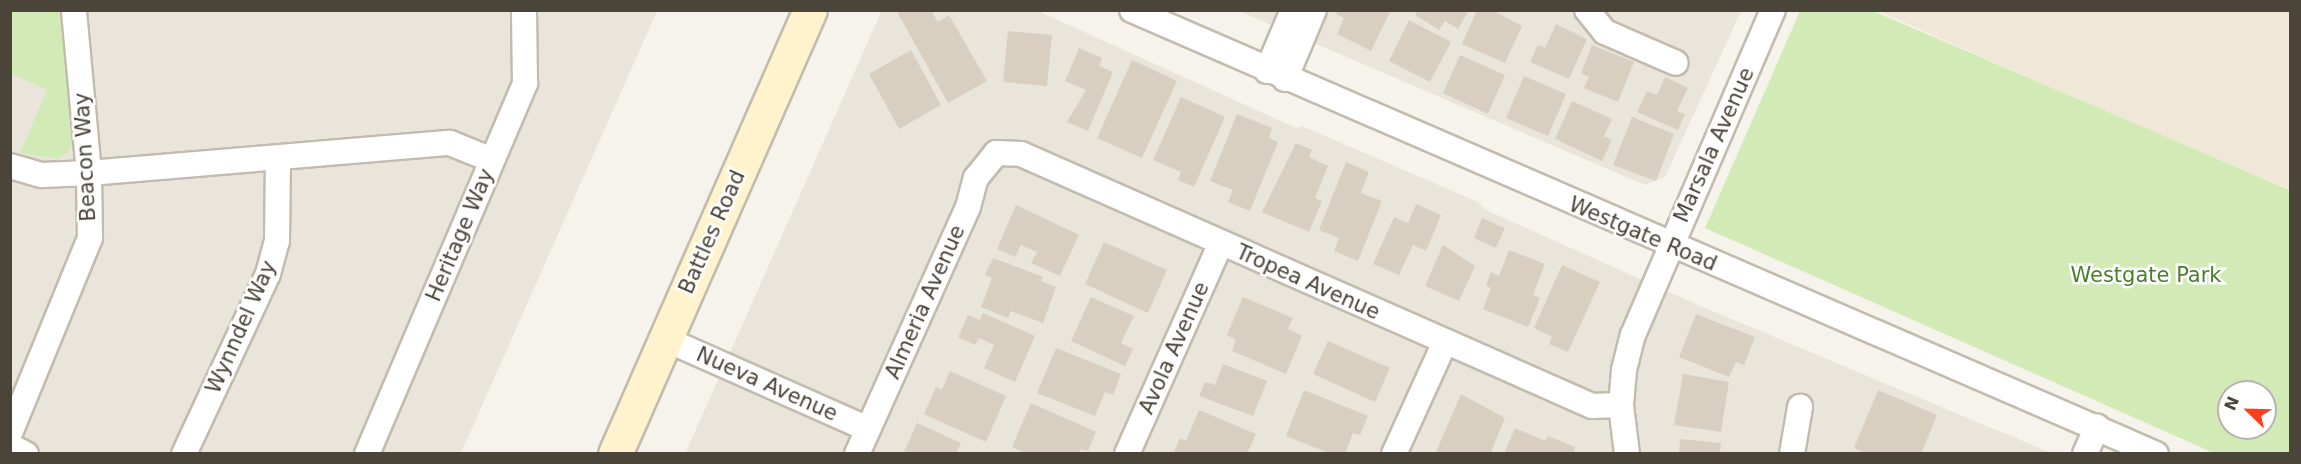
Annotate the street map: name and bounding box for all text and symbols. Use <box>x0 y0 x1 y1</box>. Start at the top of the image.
street label: Marsala Avenue <box>1669 64 1759 226</box>
street label: Beacon Way <box>69 92 101 222</box>
street label: Heritage Way <box>421 165 499 305</box>
street label: Battles Road <box>673 166 751 298</box>
street label: Westgate Road <box>1565 191 1721 277</box>
street label: Almeria Avenue <box>880 221 970 383</box>
street label: Tropea Avenue <box>1232 239 1384 325</box>
street label: Wynndel Way <box>200 257 282 397</box>
park label: Westgate Park <box>2070 262 2222 288</box>
street label: Avola Avenue <box>1134 278 1214 418</box>
street label: Nueva Avenue <box>692 342 842 426</box>
north arrow <box>2217 380 2277 440</box>
text: N <box>2220 394 2243 413</box>

